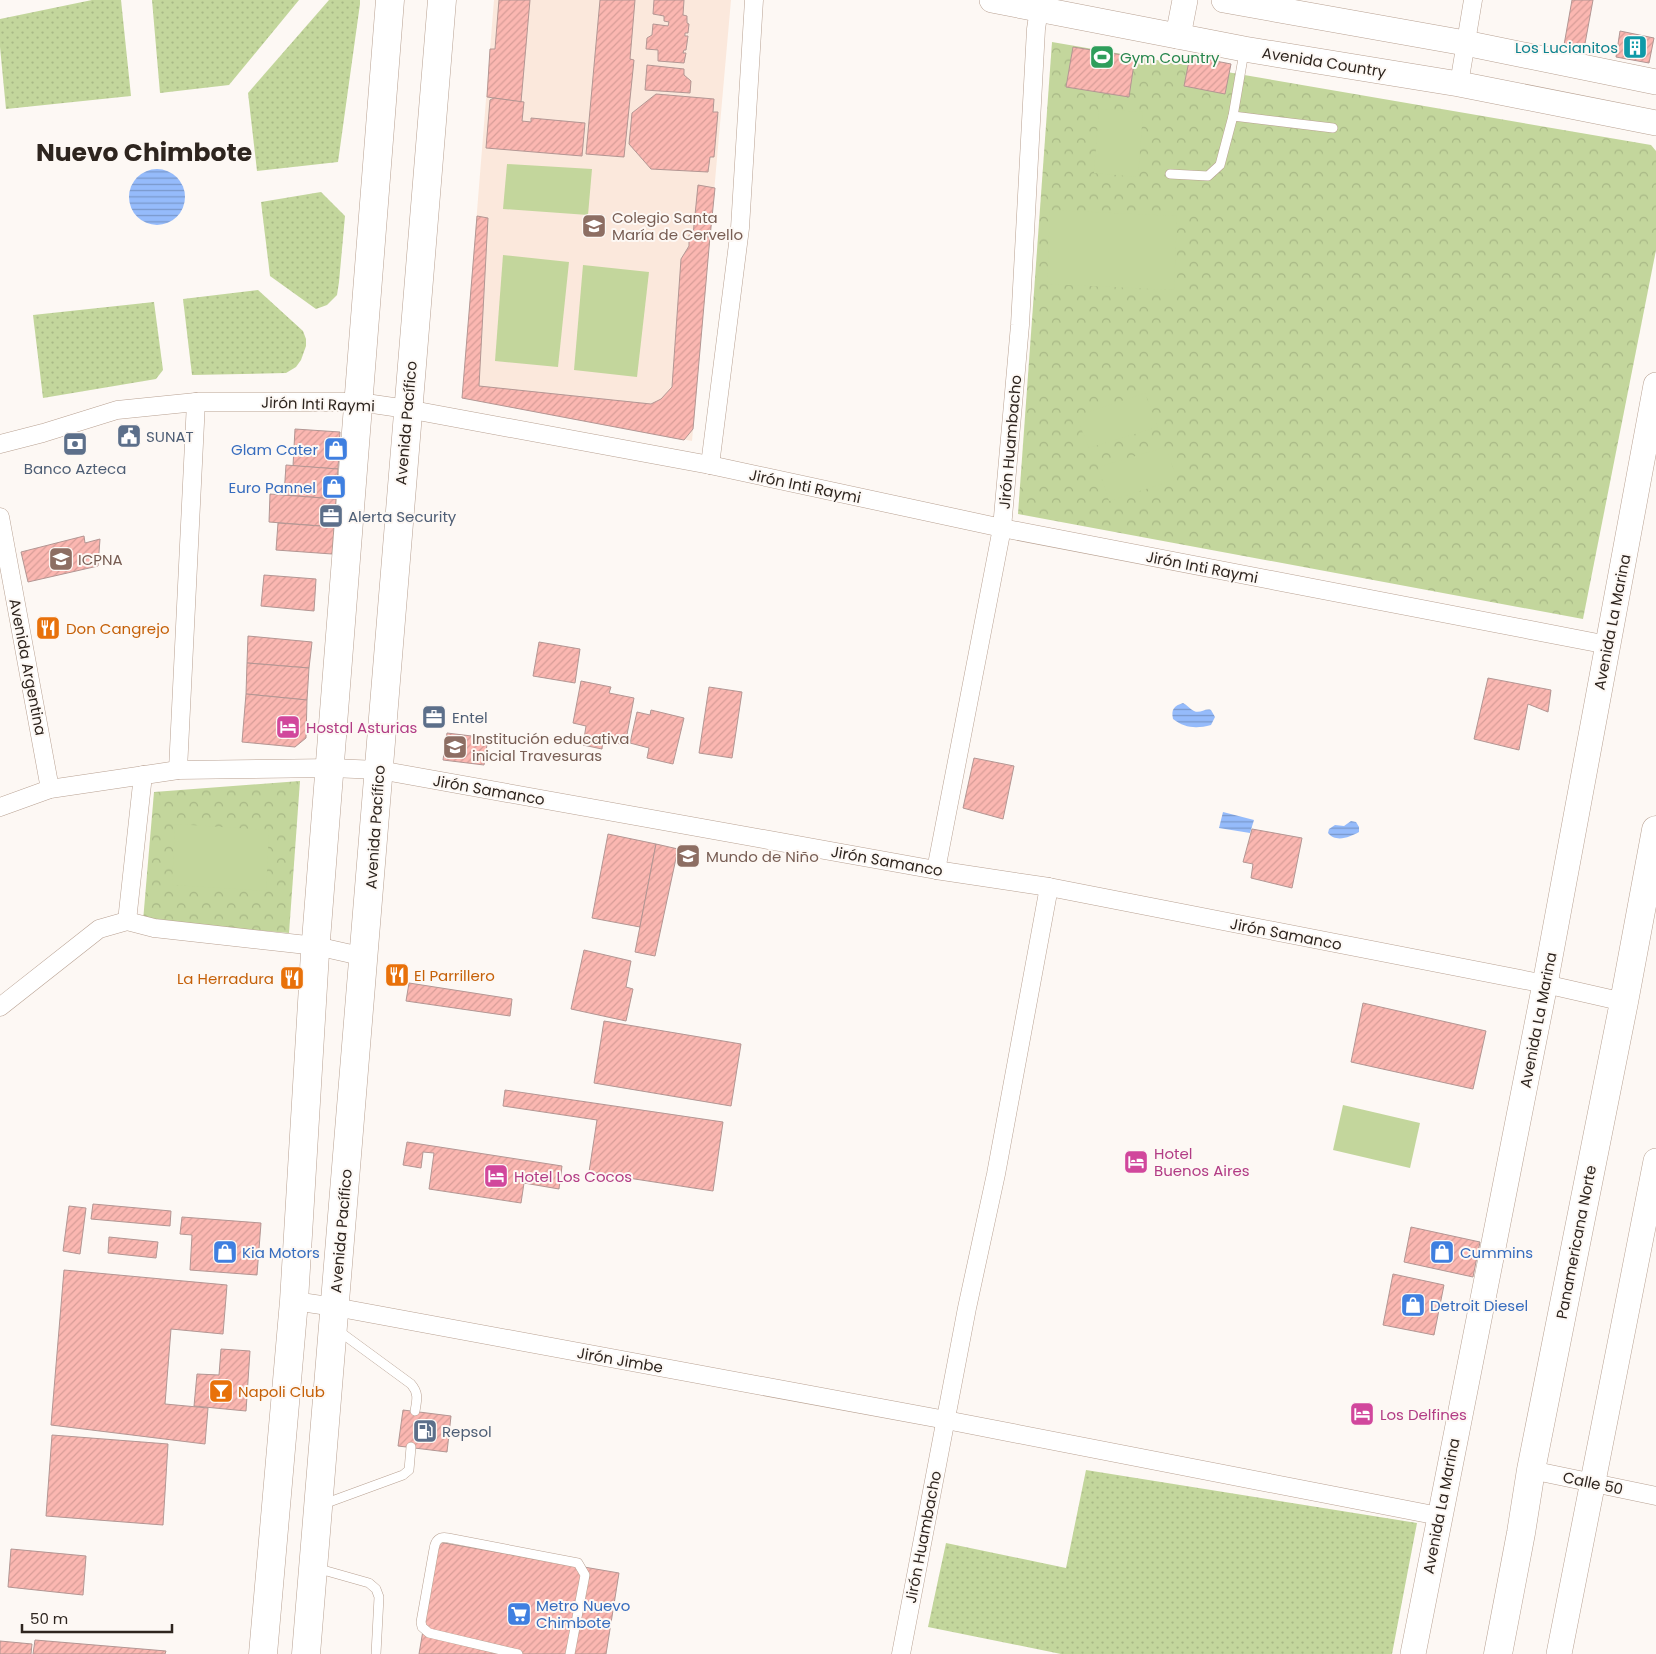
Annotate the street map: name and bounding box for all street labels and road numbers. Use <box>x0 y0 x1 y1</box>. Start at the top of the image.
street label: Avenida Country <box>1260 42 1388 82</box>
street label: Avenida Pacífico <box>390 360 422 486</box>
street label: Jirón Huambacho <box>994 374 1026 510</box>
street label: Jirón Inti Raymi <box>261 392 375 416</box>
street label: Jirón Inti Raymi <box>747 464 863 508</box>
street label: Jirón Inti Raymi <box>1144 546 1260 588</box>
street label: Avenida La Marina <box>1589 552 1635 692</box>
street label: Avenida Argentina <box>4 597 52 737</box>
street label: Avenida Pacífico <box>360 764 390 890</box>
street label: Jirón Samanco <box>431 770 547 810</box>
street label: Jirón Samanco <box>829 841 945 881</box>
street label: Jirón Samanco <box>1228 913 1344 955</box>
street label: Avenida La Marina <box>1515 950 1561 1090</box>
street label: Panamericana Norte <box>1551 1163 1601 1321</box>
street label: Avenida Pacífico <box>325 1168 357 1294</box>
street label: Jirón Jimbe <box>575 1342 665 1378</box>
street label: Avenida La Marina <box>1418 1436 1464 1576</box>
street label: Calle 50 <box>1561 1466 1625 1500</box>
street label: Jirón Huambacho <box>900 1469 946 1605</box>

